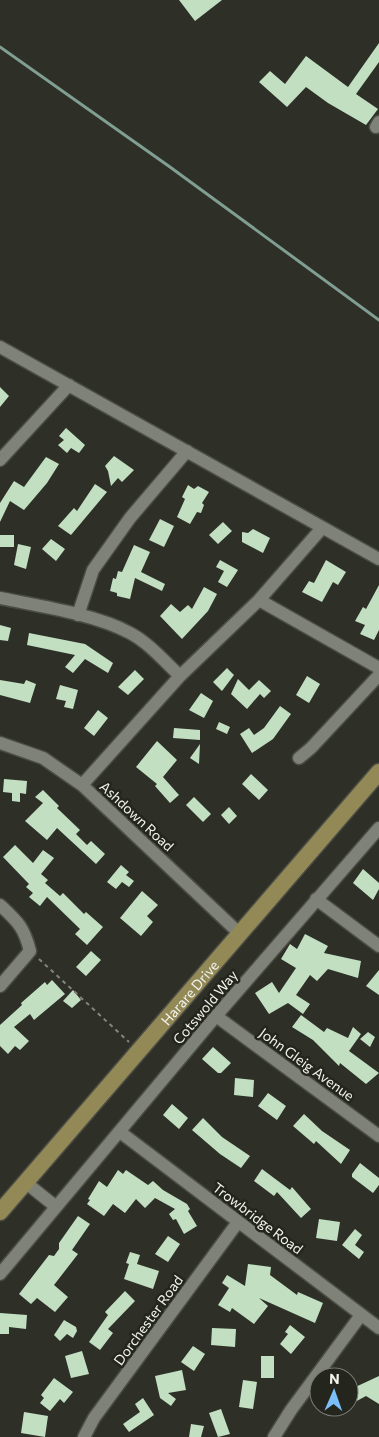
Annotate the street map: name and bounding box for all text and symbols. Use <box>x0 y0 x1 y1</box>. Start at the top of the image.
street label: Ashdown Road <box>97 777 177 855</box>
street label: Harare Drive <box>157 956 222 1028</box>
street label: Cotswold Way <box>169 967 241 1047</box>
street label: John Gleig Avenue <box>256 1024 358 1104</box>
street label: Trowbridge Road <box>210 1179 306 1257</box>
street label: Dorchester Road <box>110 1272 186 1368</box>
north arrow <box>309 1367 359 1417</box>
text: N <box>329 1370 340 1387</box>

